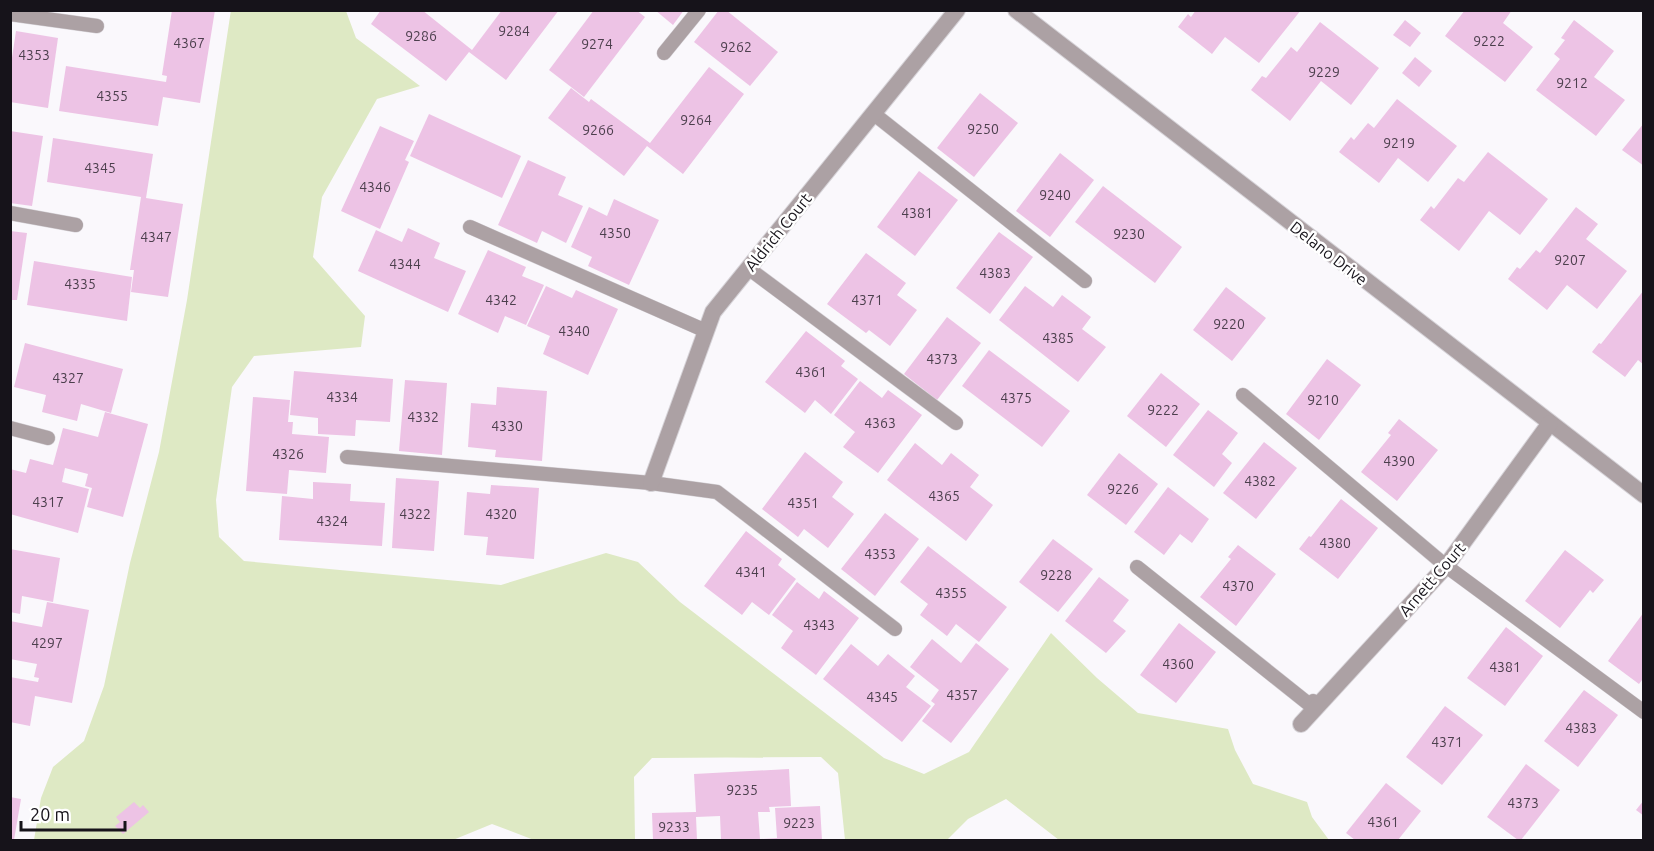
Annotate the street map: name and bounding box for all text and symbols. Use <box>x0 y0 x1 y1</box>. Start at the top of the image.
house number: 9284 <box>498 23 530 39</box>
house number: 9286 <box>405 28 437 44</box>
house number: 9222 <box>1473 33 1505 49</box>
house number: 4367 <box>173 35 205 51</box>
house number: 9274 <box>581 36 613 52</box>
house number: 9262 <box>720 39 752 55</box>
house number: 4353 <box>18 47 50 63</box>
house number: 9229 <box>1308 64 1340 80</box>
house number: 9212 <box>1556 75 1588 91</box>
house number: 4355 <box>96 88 128 104</box>
house number: 9264 <box>680 112 712 128</box>
house number: 9250 <box>967 121 999 137</box>
house number: 9266 <box>582 122 614 138</box>
house number: 9219 <box>1383 135 1415 151</box>
house number: 4345 <box>84 160 116 176</box>
house number: 4346 <box>359 179 391 195</box>
house number: 9240 <box>1039 187 1071 203</box>
street label: Aldrich Court <box>741 189 815 274</box>
house number: 4381 <box>901 205 933 221</box>
street label: Delano Drive <box>1287 217 1371 289</box>
house number: 4350 <box>599 225 631 241</box>
house number: 9230 <box>1113 226 1145 242</box>
house number: 4347 <box>140 229 172 245</box>
house number: 9207 <box>1554 252 1586 268</box>
house number: 4344 <box>389 256 421 272</box>
house number: 4383 <box>979 265 1011 281</box>
house number: 4335 <box>64 276 96 292</box>
house number: 4342 <box>485 292 517 308</box>
house number: 4371 <box>851 292 883 308</box>
house number: 9220 <box>1213 316 1245 332</box>
house number: 4340 <box>558 323 590 339</box>
house number: 4385 <box>1042 330 1074 346</box>
house number: 4373 <box>926 351 958 367</box>
house number: 4361 <box>795 364 827 380</box>
house number: 4327 <box>52 370 84 386</box>
house number: 4334 <box>326 389 358 405</box>
house number: 4375 <box>1000 390 1032 406</box>
house number: 9210 <box>1307 392 1339 408</box>
house number: 9222 <box>1147 402 1179 418</box>
house number: 4332 <box>407 409 439 425</box>
house number: 4363 <box>864 415 896 431</box>
house number: 4330 <box>491 418 523 434</box>
house number: 4326 <box>272 446 304 462</box>
house number: 4390 <box>1383 453 1415 469</box>
house number: 4382 <box>1244 473 1276 489</box>
house number: 9226 <box>1107 481 1139 497</box>
house number: 4365 <box>928 488 960 504</box>
house number: 4317 <box>32 494 64 510</box>
house number: 4351 <box>787 495 819 511</box>
house number: 4322 <box>399 506 431 522</box>
house number: 4320 <box>485 506 517 522</box>
house number: 4324 <box>316 513 348 529</box>
house number: 4380 <box>1319 535 1351 551</box>
street label: Arnett Court <box>1395 538 1469 619</box>
house number: 4353 <box>864 546 896 562</box>
house number: 4341 <box>735 564 767 580</box>
house number: 9228 <box>1040 567 1072 583</box>
house number: 4370 <box>1222 578 1254 594</box>
house number: 4355 <box>935 585 967 601</box>
house number: 4343 <box>803 617 835 633</box>
house number: 4297 <box>31 635 63 651</box>
house number: 4360 <box>1162 656 1194 672</box>
house number: 4381 <box>1489 659 1521 675</box>
house number: 4357 <box>946 687 978 703</box>
house number: 4345 <box>866 689 898 705</box>
house number: 4383 <box>1565 720 1597 736</box>
house number: 4371 <box>1431 734 1463 750</box>
house number: 9235 <box>726 782 758 798</box>
scale bar <box>21 794 124 832</box>
house number: 4373 <box>1507 795 1539 811</box>
text: 20 m <box>30 804 70 824</box>
house number: 4361 <box>1367 814 1399 830</box>
house number: 9223 <box>783 815 815 831</box>
house number: 9233 <box>658 819 690 835</box>

